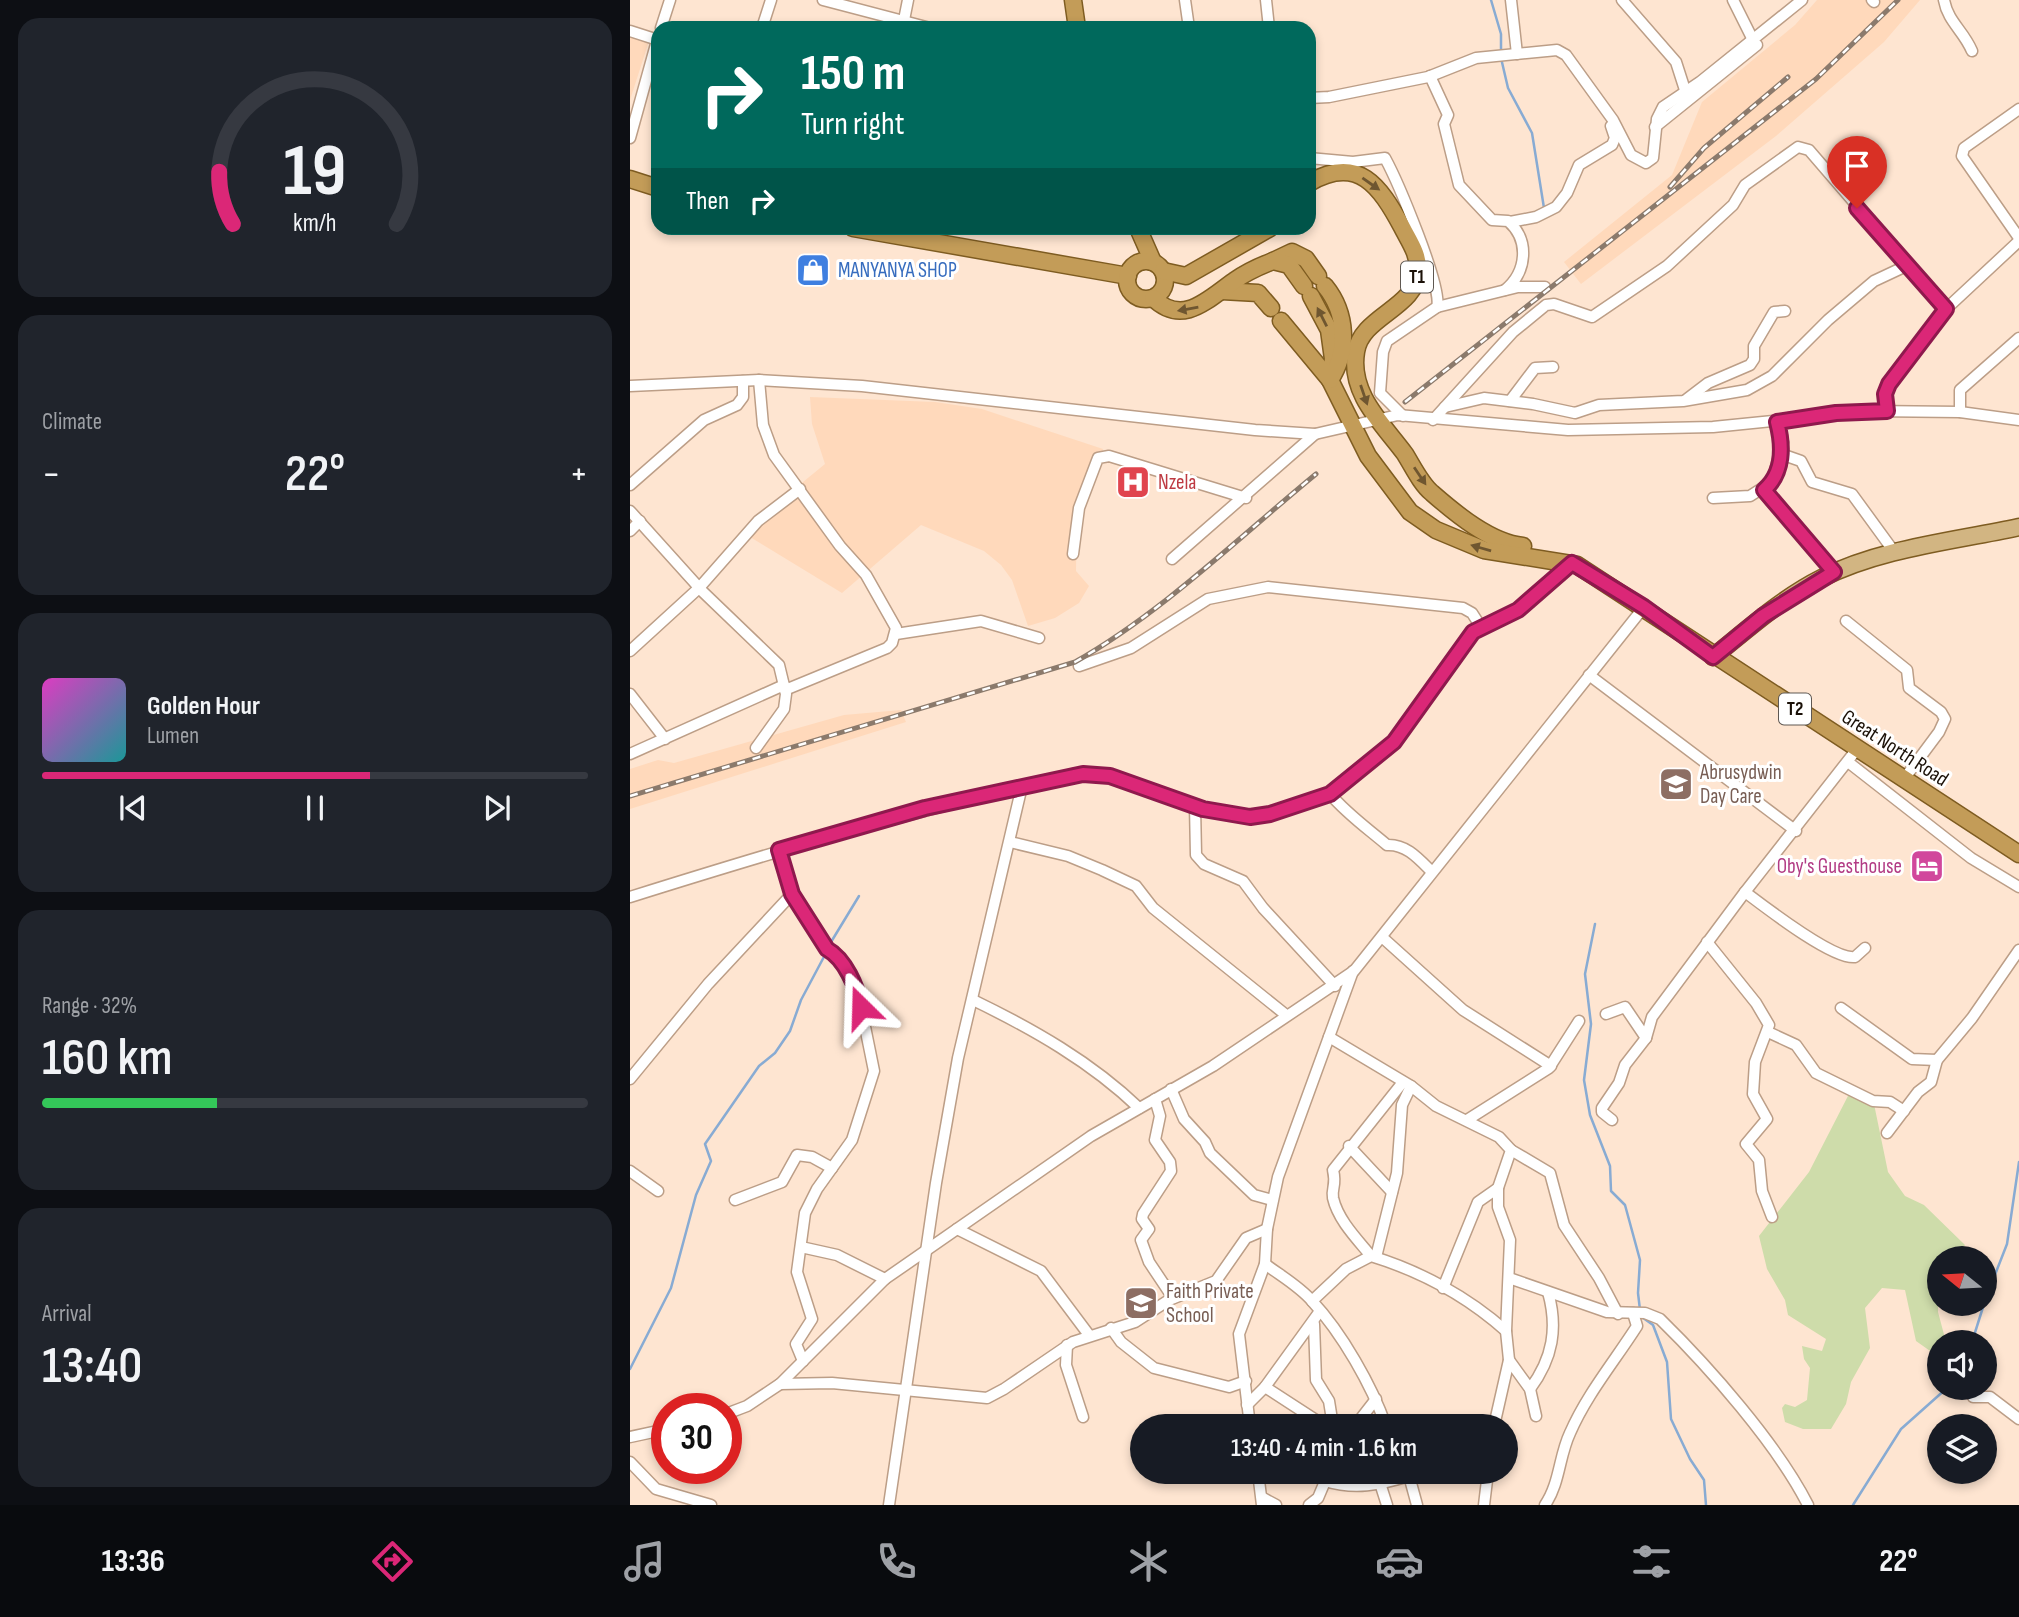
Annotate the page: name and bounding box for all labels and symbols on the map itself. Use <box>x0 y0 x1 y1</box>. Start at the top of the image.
pin <box>1827 136 1887 208</box>
one-way arrow <box>1362 177 1381 191</box>
shop icon: MANYANYA SHOP <box>794 251 832 289</box>
place label: MANYANYA SHOP <box>838 258 957 283</box>
road number: T1 <box>1401 262 1433 292</box>
one-way arrow <box>1177 303 1199 314</box>
one-way arrow <box>1316 307 1327 327</box>
one-way arrow <box>1359 385 1370 406</box>
hospital icon: Nzela <box>1114 463 1152 501</box>
one-way arrow <box>1413 467 1426 486</box>
place label: Nzela <box>1158 470 1196 495</box>
one-way arrow <box>1470 542 1492 553</box>
road number: T2 <box>1779 694 1811 724</box>
street label: Great North Road <box>1837 704 1953 792</box>
place label: Abrusydwin Day Care <box>1699 760 1782 809</box>
school or university icon: Abrusydwin Day Care <box>1657 765 1695 803</box>
hotel icon: Oby's Guesthouse <box>1908 847 1946 885</box>
place label: Oby's Guesthouse <box>1777 854 1902 879</box>
position arrow <box>824 970 898 1044</box>
north arrow <box>1927 1246 1997 1316</box>
place label: Faith Private School <box>1166 1279 1254 1328</box>
school or university icon: Faith Private School <box>1122 1284 1160 1322</box>
speed limit sign: 30 <box>651 1393 742 1484</box>

